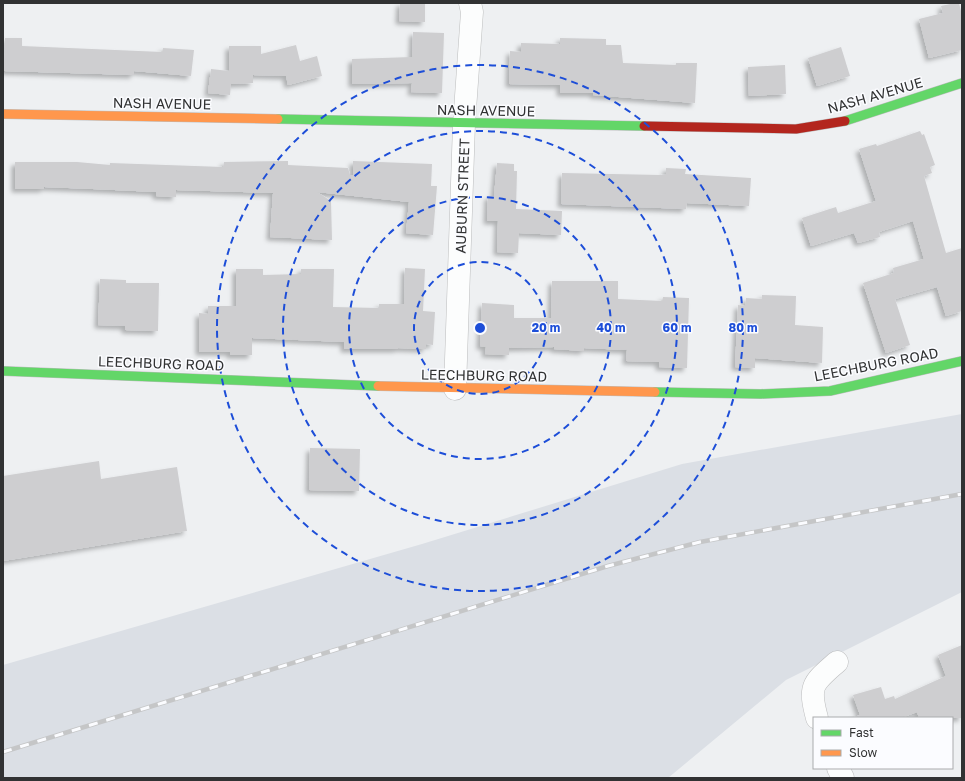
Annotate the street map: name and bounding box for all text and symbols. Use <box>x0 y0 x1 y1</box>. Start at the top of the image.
street label: NASH AVENUE <box>825 73 925 117</box>
street label: NASH AVENUE <box>113 94 211 112</box>
street label: NASH AVENUE <box>437 101 535 119</box>
street label: AUBURN STREET <box>451 138 473 254</box>
text: 20 m <box>532 320 560 335</box>
text: 40 m <box>597 320 625 335</box>
text: 60 m <box>663 320 691 335</box>
text: 80 m <box>729 320 757 335</box>
centre of rings <box>473 321 487 335</box>
street label: LEECHBURG ROAD <box>812 344 940 384</box>
street label: LEECHBURG ROAD <box>98 352 224 374</box>
street label: LEECHBURG ROAD <box>421 365 547 385</box>
legend <box>813 717 953 769</box>
text: Fast <box>849 725 874 740</box>
text: Slow <box>849 745 877 760</box>

